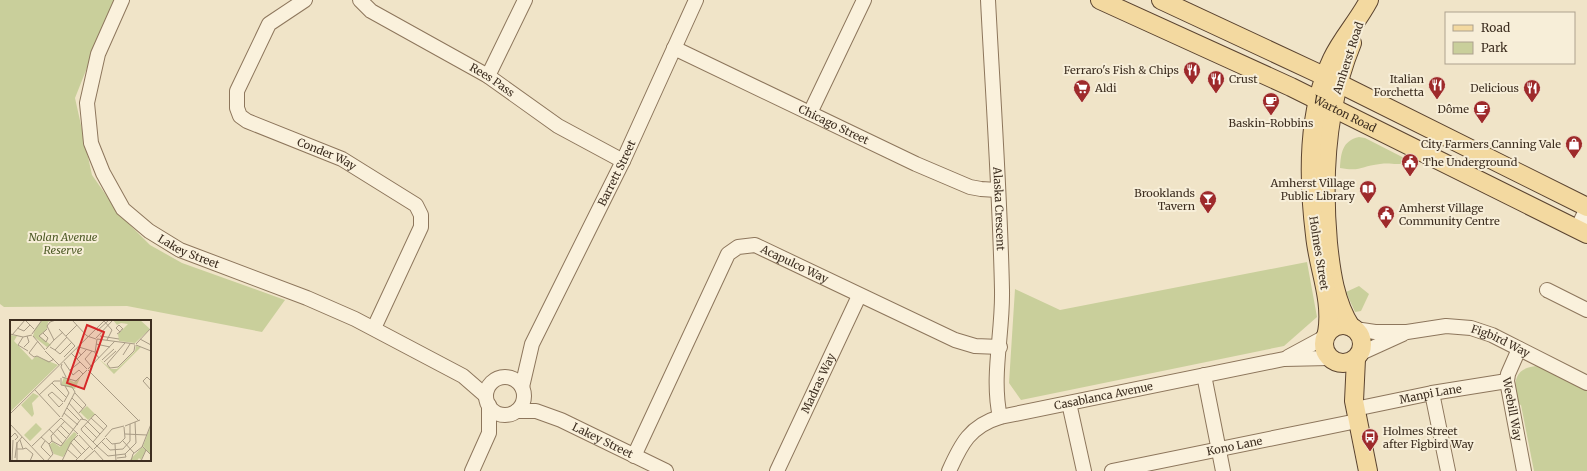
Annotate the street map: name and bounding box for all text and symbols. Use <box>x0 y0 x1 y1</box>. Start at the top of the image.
legend <box>1445 12 1575 64</box>
street label: Amherst Road <box>1329 20 1366 97</box>
text: Road <box>1481 20 1510 35</box>
text: Park <box>1481 40 1508 55</box>
street label: Rees Pass <box>467 60 517 100</box>
restaurant icon: Ferraro's Fish & Chips <box>1182 60 1202 85</box>
place label: Ferraro's Fish & Chips <box>1064 63 1179 77</box>
restaurant icon: Crust <box>1206 69 1226 94</box>
place label: Crust <box>1229 72 1258 86</box>
place label: Italian Forchetta <box>1374 72 1425 99</box>
restaurant icon: Italian Forchetta <box>1427 75 1447 100</box>
supermarket icon: Aldi <box>1072 78 1092 103</box>
restaurant icon: Delicious <box>1522 78 1542 103</box>
place label: Aldi <box>1094 81 1117 95</box>
place label: Delicious <box>1470 81 1519 95</box>
cafe icon: Baskin-Robbins <box>1261 91 1281 116</box>
street label: Warton Road <box>1310 92 1379 135</box>
cafe icon: Dôme <box>1472 99 1492 124</box>
street label: Chicago Street <box>796 102 872 148</box>
place label: Dôme <box>1437 102 1469 116</box>
place label: Baskin-Robbins <box>1229 116 1313 130</box>
shop icon: City Farmers Canning Vale <box>1564 134 1584 159</box>
street label: Conder Way <box>295 135 360 174</box>
street label: Barrett Street <box>595 137 639 208</box>
place label: City Farmers Canning Vale <box>1421 137 1561 151</box>
public building icon: The Underground <box>1400 152 1420 177</box>
place label: The Underground <box>1423 155 1518 169</box>
street label: Alaska Crescent <box>990 166 1008 252</box>
place label: Amherst Village Public Library <box>1269 176 1356 203</box>
library icon: Amherst Village Public Library <box>1358 179 1378 204</box>
place label: Brooklands Tavern <box>1134 186 1196 213</box>
bar icon: Brooklands Tavern <box>1198 189 1218 214</box>
place label: Amherst Village Community Centre <box>1398 201 1500 228</box>
public building icon: Amherst Village Community Centre <box>1376 204 1396 229</box>
street label: Holmes Street <box>1306 215 1332 292</box>
park label: Nolan Avenue Reserve <box>29 230 98 257</box>
street label: Lakey Street <box>155 231 222 272</box>
street label: Acapulco Way <box>758 241 831 286</box>
inset map <box>10 320 151 461</box>
street label: Figbird Way <box>1469 322 1533 360</box>
street label: Madras Way <box>798 350 839 416</box>
street label: Weebill Way <box>1499 375 1525 443</box>
street label: Casablanca Avenue <box>1053 379 1154 413</box>
street label: Manpi Lane <box>1398 381 1463 407</box>
street label: Lakey Street <box>570 420 636 461</box>
place label: Holmes Street after Figbird Way <box>1383 424 1474 451</box>
bus stop icon: Holmes Street after Figbird Way <box>1360 427 1380 452</box>
street label: Kono Lane <box>1205 433 1264 459</box>

